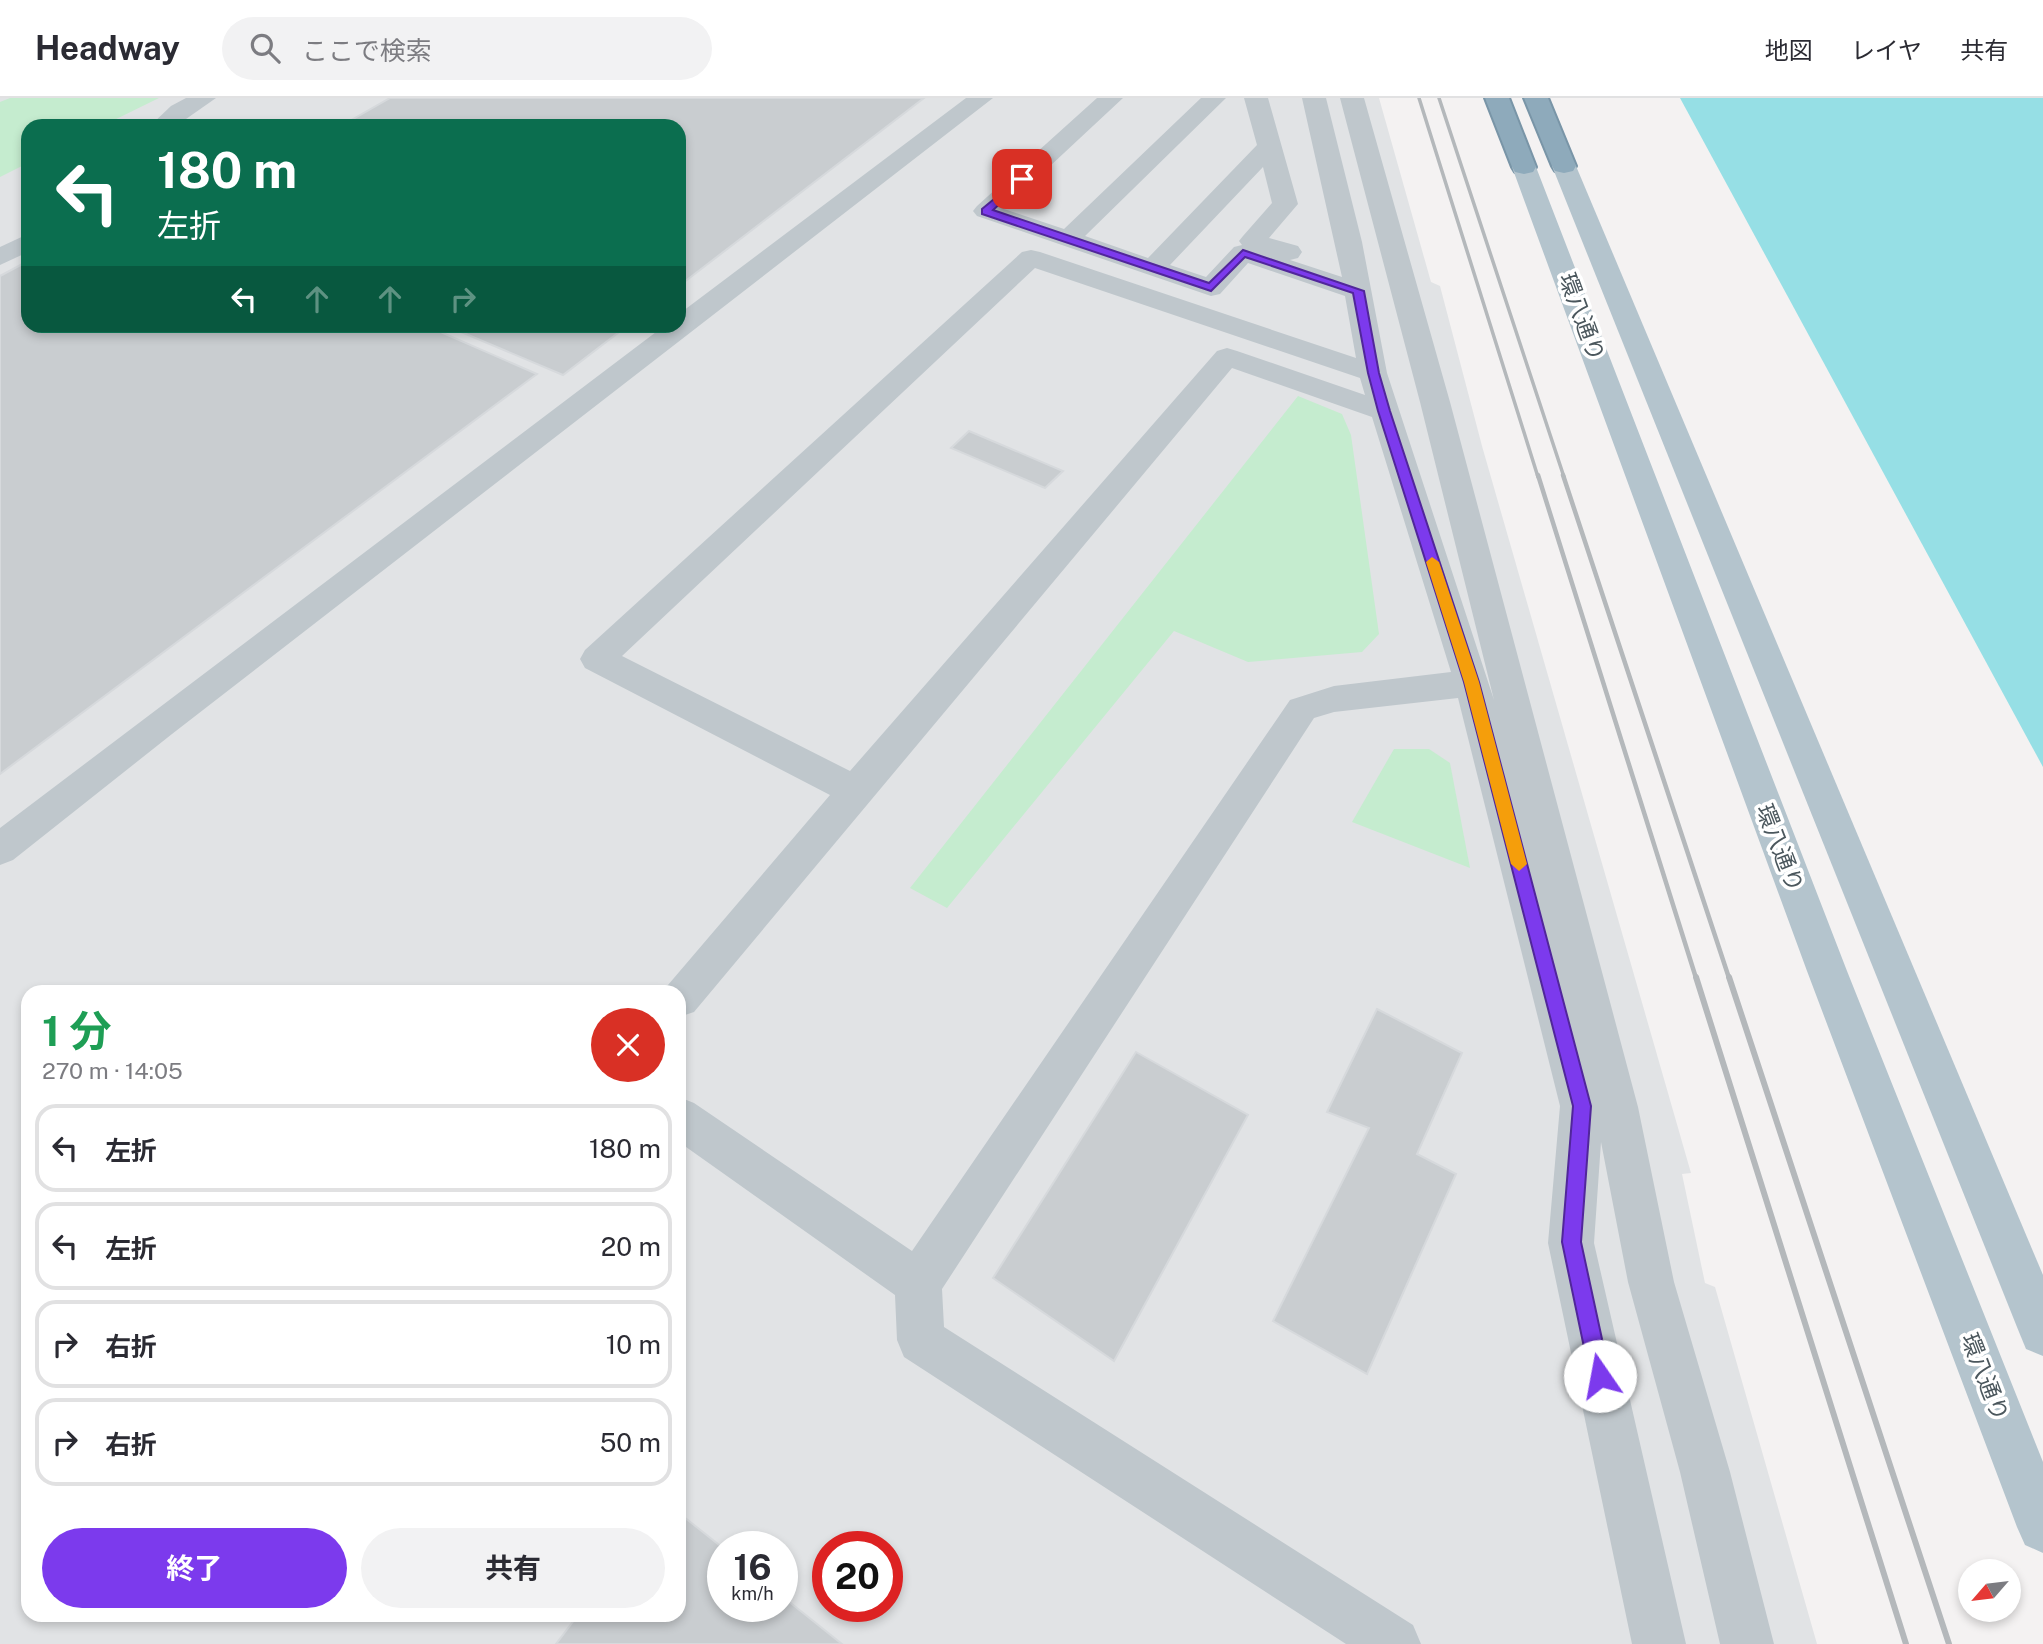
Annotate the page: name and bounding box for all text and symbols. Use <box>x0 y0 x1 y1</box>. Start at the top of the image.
search box <box>222 17 712 80</box>
text: Headway <box>35 29 180 67</box>
icon: search <box>246 29 284 67</box>
text: ここで検索 <box>302 35 432 66</box>
text: 地図 <box>1765 36 1813 64</box>
text: レイヤ <box>1851 36 1922 64</box>
text: 共有 <box>1960 36 2008 64</box>
text: 180 m <box>157 141 297 199</box>
icon: left <box>42 147 133 238</box>
pin <box>992 149 1052 209</box>
icon: arrive <box>1003 160 1041 198</box>
text: 左折 <box>157 207 221 244</box>
street label: 環八通り <box>1554 269 1611 365</box>
icon: left <box>225 280 263 318</box>
icon: ahead <box>298 280 336 318</box>
icon: ahead <box>371 280 409 318</box>
icon: right <box>444 280 482 318</box>
street label: 環八通り <box>1751 800 1810 896</box>
text: 1 分 <box>42 1006 111 1055</box>
button: close <box>591 1008 665 1082</box>
text: 270 m · 14:05 <box>42 1057 183 1084</box>
icon: left <box>46 1129 84 1167</box>
text: 180 m <box>589 1133 661 1164</box>
text: 左折 <box>105 1135 157 1166</box>
icon: left <box>46 1227 84 1265</box>
text: 20 m <box>601 1231 661 1262</box>
text: 左折 <box>105 1233 157 1264</box>
icon: right <box>46 1325 84 1363</box>
text: 10 m <box>606 1329 661 1360</box>
street label: 環八通り <box>1956 1329 2015 1425</box>
text: 右折 <box>105 1331 157 1362</box>
position arrow <box>1563 1339 1637 1413</box>
icon: right <box>46 1423 84 1461</box>
text: 50 m <box>600 1427 661 1458</box>
text: 右折 <box>105 1429 157 1460</box>
button: 終了 <box>42 1528 347 1608</box>
button: 共有 <box>361 1528 665 1608</box>
speed limit sign: 20 <box>812 1531 903 1622</box>
text: 16 <box>733 1547 772 1588</box>
north arrow <box>1958 1559 2021 1622</box>
map controls <box>1958 1559 2021 1622</box>
text: km/h <box>731 1583 774 1604</box>

